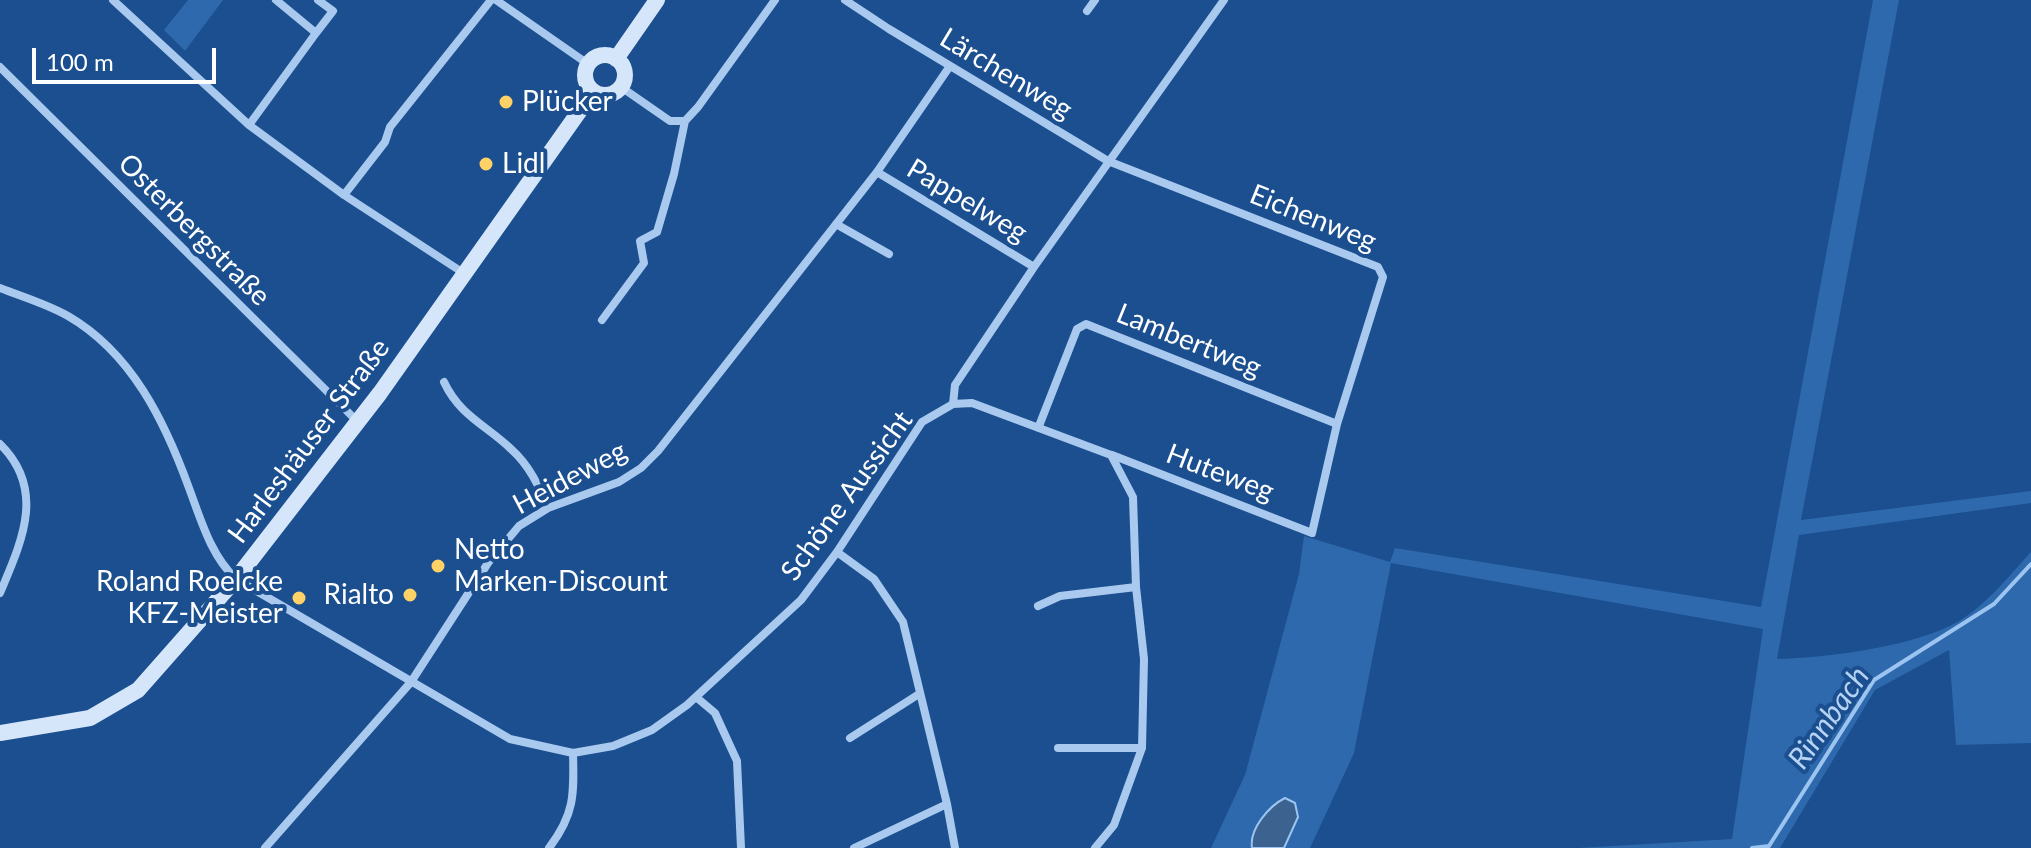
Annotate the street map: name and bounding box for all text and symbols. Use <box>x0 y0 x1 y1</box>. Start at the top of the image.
street label: Lärchenweg <box>934 21 1078 127</box>
scale bar <box>36 32 220 82</box>
text: 100 m <box>46 47 114 76</box>
place label: Plücker <box>522 85 613 119</box>
marker: Plücker <box>497 93 515 111</box>
street label: Osterbergstraße <box>111 147 277 313</box>
place label: Lidl <box>502 147 545 181</box>
street label: Pappelweg <box>901 152 1033 250</box>
marker: Lidl <box>477 155 495 173</box>
street label: Eichenweg <box>1245 177 1381 259</box>
street label: Lambertweg <box>1112 297 1266 385</box>
street label: Harleshäuser Straße <box>221 332 397 550</box>
street label: Schöne Aussicht <box>774 405 920 587</box>
street label: Heideweg <box>507 434 633 522</box>
street label: Huteweg <box>1161 437 1279 509</box>
place label: Netto Marken-Discount <box>454 533 668 599</box>
marker: Netto Marken-Discount <box>429 557 447 575</box>
place label: Roland Roelcke KFZ-Meister <box>96 565 283 631</box>
place label: Rialto <box>324 578 394 612</box>
marker: Rialto <box>401 586 419 604</box>
marker: Roland Roelcke KFZ-Meister <box>290 589 308 607</box>
water label: Rinnbach <box>1781 660 1877 776</box>

